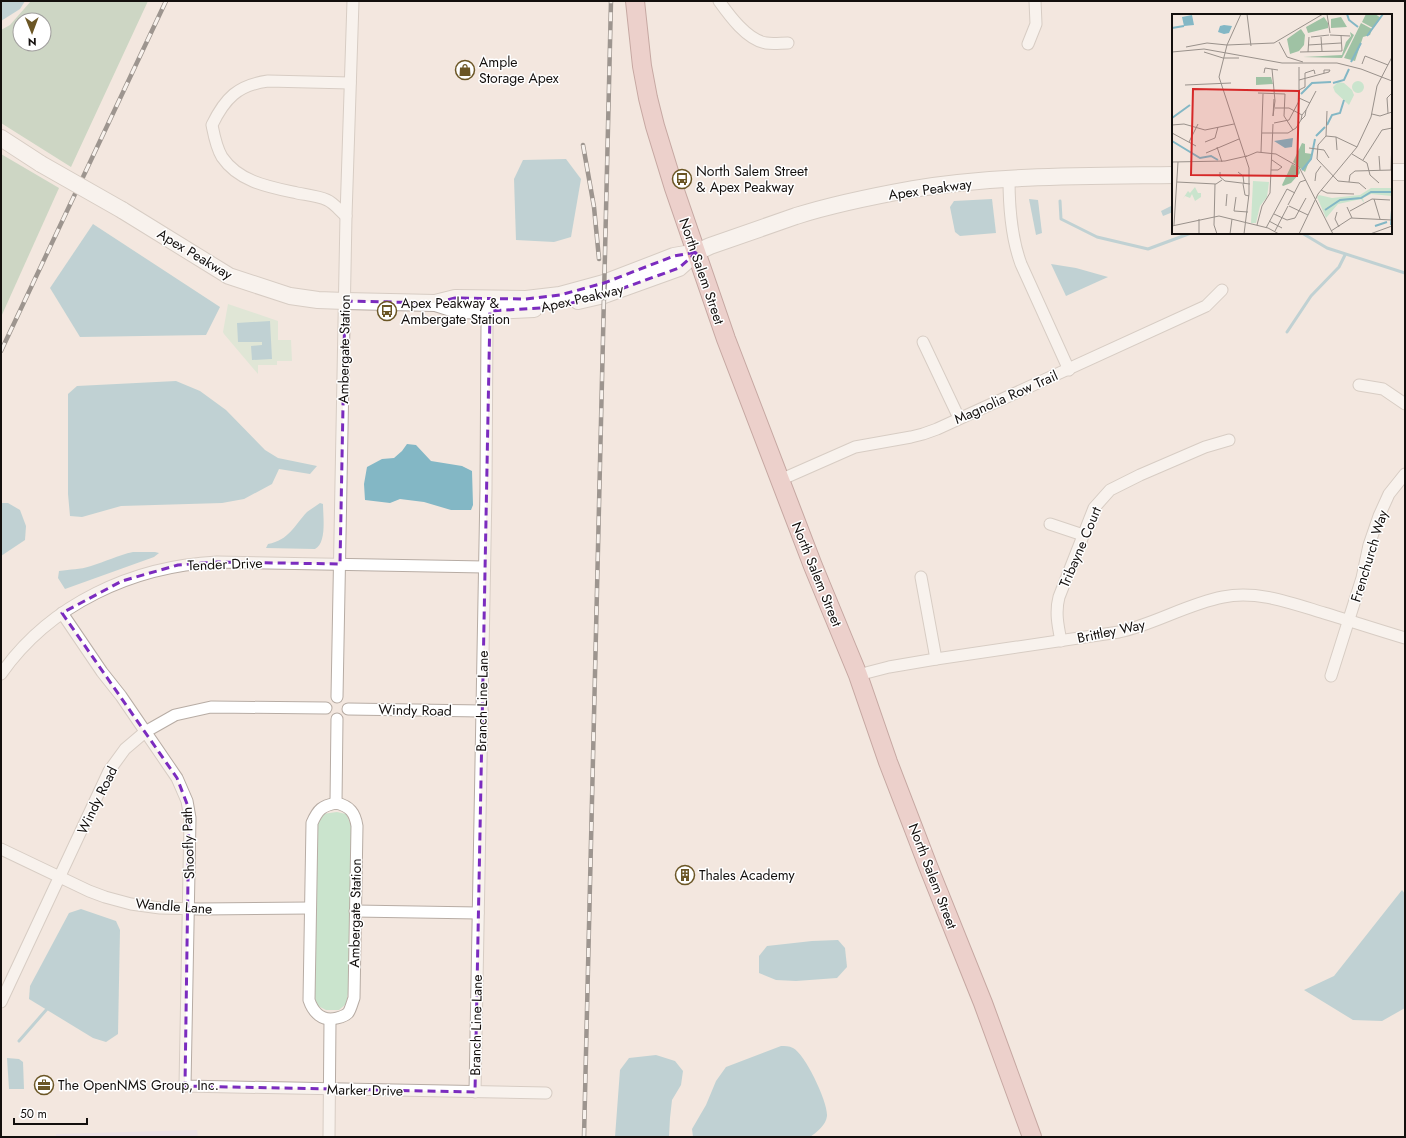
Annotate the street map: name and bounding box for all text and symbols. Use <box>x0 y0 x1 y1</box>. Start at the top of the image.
north arrow <box>12 12 52 52</box>
inset map <box>1172 14 1392 234</box>
text: N <box>28 34 37 50</box>
place label: Ample Storage Apex <box>479 52 559 88</box>
shop icon: Ample Storage Apex <box>454 59 476 81</box>
place label: North Salem Street & Apex Peakway <box>696 161 808 197</box>
bus stop icon: North Salem Street & Apex Peakway <box>671 168 693 190</box>
street label: Apex Peakway <box>887 173 974 205</box>
street label: North Salem Street <box>674 215 730 328</box>
street label: Apex Peakway <box>154 224 237 285</box>
street label: Apex Peakway <box>539 279 626 317</box>
place label: Apex Peakway & Ambergate Station <box>401 293 510 329</box>
street label: Ambergate Station <box>333 294 355 404</box>
bus stop icon: Apex Peakway & Ambergate Station <box>376 300 398 322</box>
street label: Magnolia Row Trail <box>951 365 1061 429</box>
street label: Tribayne Court <box>1054 503 1106 591</box>
street label: Frenchurch Way <box>1345 507 1393 605</box>
street label: North Salem Street <box>787 519 847 630</box>
street label: Tender Drive <box>187 553 263 575</box>
street label: Brittley Way <box>1075 614 1148 648</box>
street label: Branch Line Lane <box>471 650 493 752</box>
street label: Windy Road <box>378 699 452 721</box>
street label: Windy Road <box>72 763 122 837</box>
street label: Shoofly Path <box>177 806 199 880</box>
street label: North Salem Street <box>904 820 963 932</box>
street label: Ambergate Station <box>344 858 366 968</box>
building icon: Thales Academy <box>674 864 696 886</box>
place label: Thales Academy <box>699 865 796 885</box>
street label: Wandle Lane <box>135 893 213 919</box>
street label: Branch Line Lane <box>465 974 487 1076</box>
office icon: The OpenNMS Group, Inc. <box>33 1074 55 1096</box>
place label: The OpenNMS Group, Inc. <box>58 1075 219 1095</box>
street label: Marker Drive <box>327 1079 403 1101</box>
scale bar <box>14 1100 87 1126</box>
text: 50 m <box>20 1105 47 1123</box>

